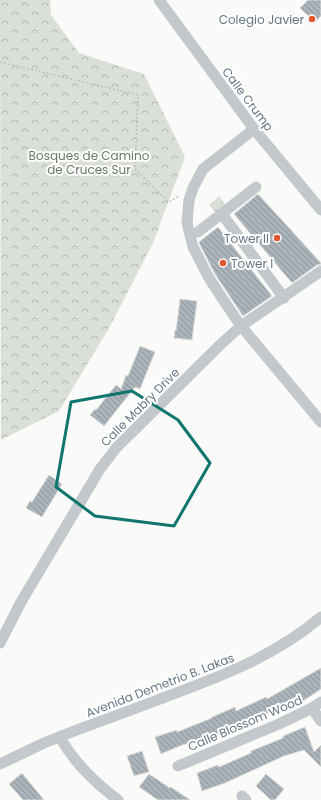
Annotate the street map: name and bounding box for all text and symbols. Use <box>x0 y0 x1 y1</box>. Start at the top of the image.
place label: Colegio Javier <box>219 11 305 28</box>
marker: Colegio Javier <box>307 14 317 24</box>
street label: Calle Crump <box>218 64 278 134</box>
park label: Bosques de Camino de Cruces Sur <box>29 147 150 178</box>
place label: Tower II <box>224 230 269 247</box>
marker: Tower II <box>272 233 282 243</box>
place label: Tower I <box>231 255 273 272</box>
marker: Tower I <box>218 258 228 268</box>
street label: Calle Mabry Drive <box>97 364 183 450</box>
street label: Avenida Demetrio B. Lakas <box>83 649 237 721</box>
street label: Calle Blossom Wood <box>185 691 305 755</box>

